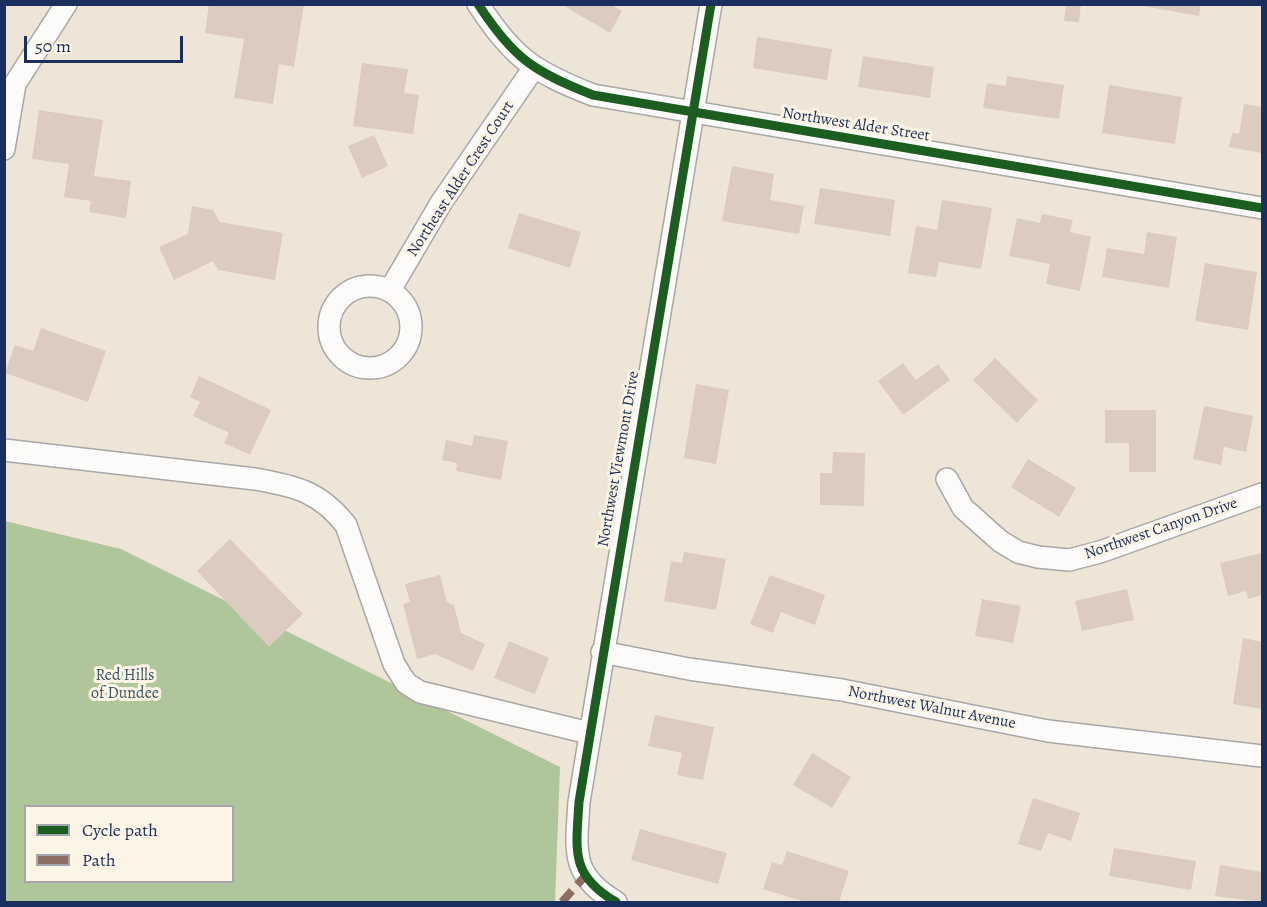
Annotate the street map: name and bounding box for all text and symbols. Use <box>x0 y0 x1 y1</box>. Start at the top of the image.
scale bar <box>27 24 186 62</box>
text: 50 m <box>35 34 71 58</box>
street label: Northeast Alder Crest Court <box>403 97 519 261</box>
street label: Northwest Alder Street <box>781 104 931 146</box>
street label: Northwest Viewmont Drive <box>594 370 644 548</box>
street label: Northwest Canyon Drive <box>1082 494 1240 564</box>
park label: Red Hills of Dundee <box>91 666 159 704</box>
street label: Northwest Walnut Avenue <box>847 682 1017 734</box>
legend <box>24 805 234 883</box>
text: Cycle path <box>82 818 158 842</box>
text: Path <box>82 848 116 872</box>

